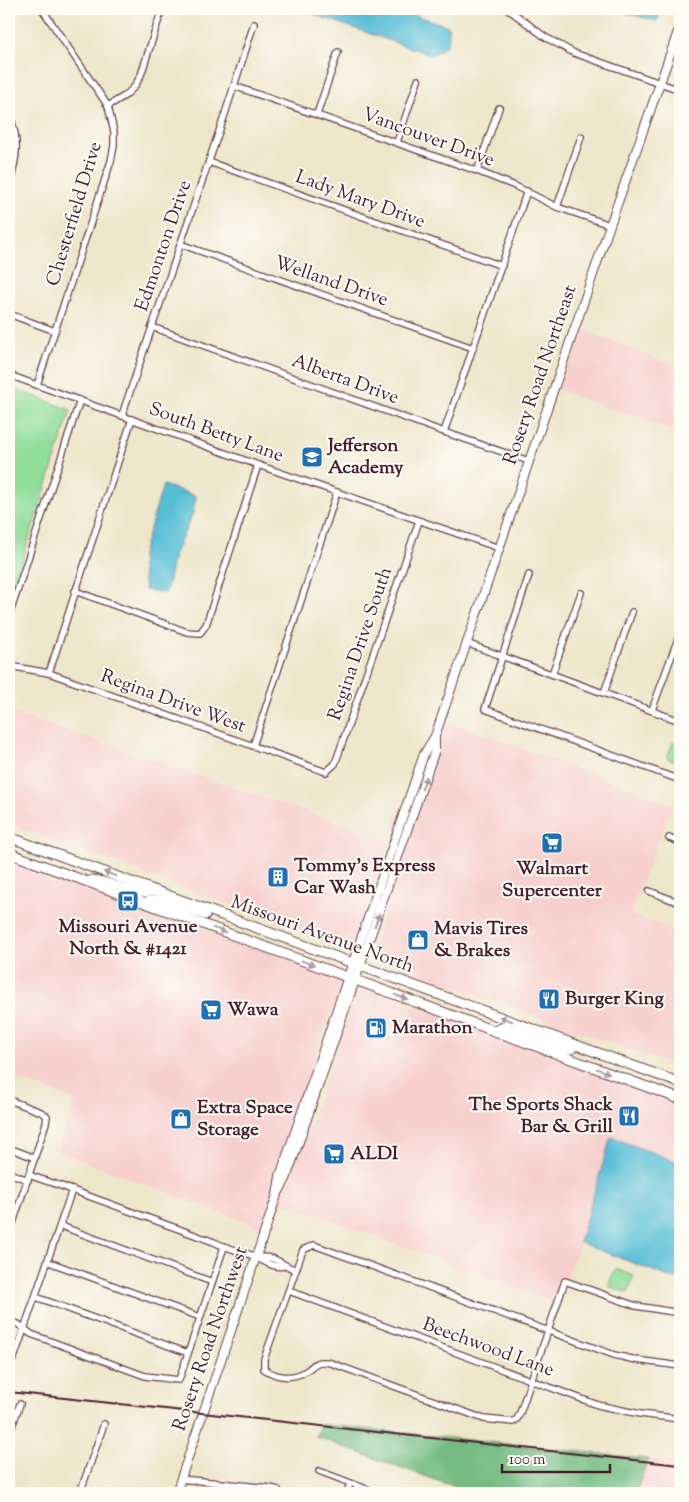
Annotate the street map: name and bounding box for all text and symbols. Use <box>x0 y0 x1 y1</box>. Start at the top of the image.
street label: Vancouver Drive <box>358 102 498 175</box>
street label: Chesterfield Drive <box>40 138 110 290</box>
street label: Lady Mary Drive <box>291 164 429 236</box>
street label: Edmonton Drive <box>129 177 199 315</box>
street label: Welland Drive <box>270 250 392 314</box>
street label: Rosery Road Northeast <box>498 281 585 469</box>
street label: Alberta Drive <box>288 348 402 412</box>
street label: South Betty Lane <box>145 396 287 470</box>
place label: Jefferson Academy <box>326 433 404 482</box>
school or university icon: Jefferson Academy <box>300 445 324 469</box>
street label: Regina Drive South <box>322 564 400 724</box>
street label: Regina Drive West <box>97 663 250 741</box>
one-way arrow <box>421 775 428 790</box>
supermarket icon: Walmart Supercenter <box>540 831 564 855</box>
place label: Tommy's Express Car Wash <box>294 853 436 902</box>
place label: Walmart Supercenter <box>502 856 603 905</box>
building icon: Tommy's Express Car Wash <box>266 865 290 889</box>
one-way arrow <box>102 870 117 878</box>
bus stop icon: Missouri Avenue North & #1421 <box>116 889 140 913</box>
street label: Missouri Avenue North <box>227 889 417 981</box>
one-way arrow <box>374 913 381 928</box>
place label: Missouri Avenue North & #1421 <box>58 914 198 963</box>
place label: Mavis Tires & Brakes <box>434 916 529 965</box>
one-way arrow <box>212 926 227 934</box>
shop icon: Mavis Tires & Brakes <box>406 928 430 952</box>
one-way arrow <box>301 960 316 967</box>
place label: Burger King <box>565 986 664 1013</box>
restaurant icon: Burger King <box>537 987 561 1011</box>
one-way arrow <box>394 993 409 1001</box>
place label: Wawa <box>227 997 279 1024</box>
supermarket icon: Wawa <box>199 998 223 1022</box>
place label: Marathon <box>392 1015 474 1042</box>
one-way arrow <box>498 1015 513 1022</box>
fuel station icon: Marathon <box>364 1016 388 1040</box>
one-way arrow <box>595 1068 610 1075</box>
place label: The Sports Shack Bar & Grill <box>469 1092 614 1141</box>
place label: Extra Space Storage <box>197 1095 293 1144</box>
restaurant icon: The Sports Shack Bar & Grill <box>617 1104 641 1128</box>
shop icon: Extra Space Storage <box>169 1107 193 1131</box>
place label: ALDI <box>350 1141 399 1168</box>
supermarket icon: ALDI <box>322 1142 346 1166</box>
street label: Rosery Road Northwest <box>167 1243 255 1435</box>
street label: Beechwood Lane <box>418 1312 558 1384</box>
scale bar <box>502 1442 609 1474</box>
text: 100 m <box>509 1450 546 1471</box>

